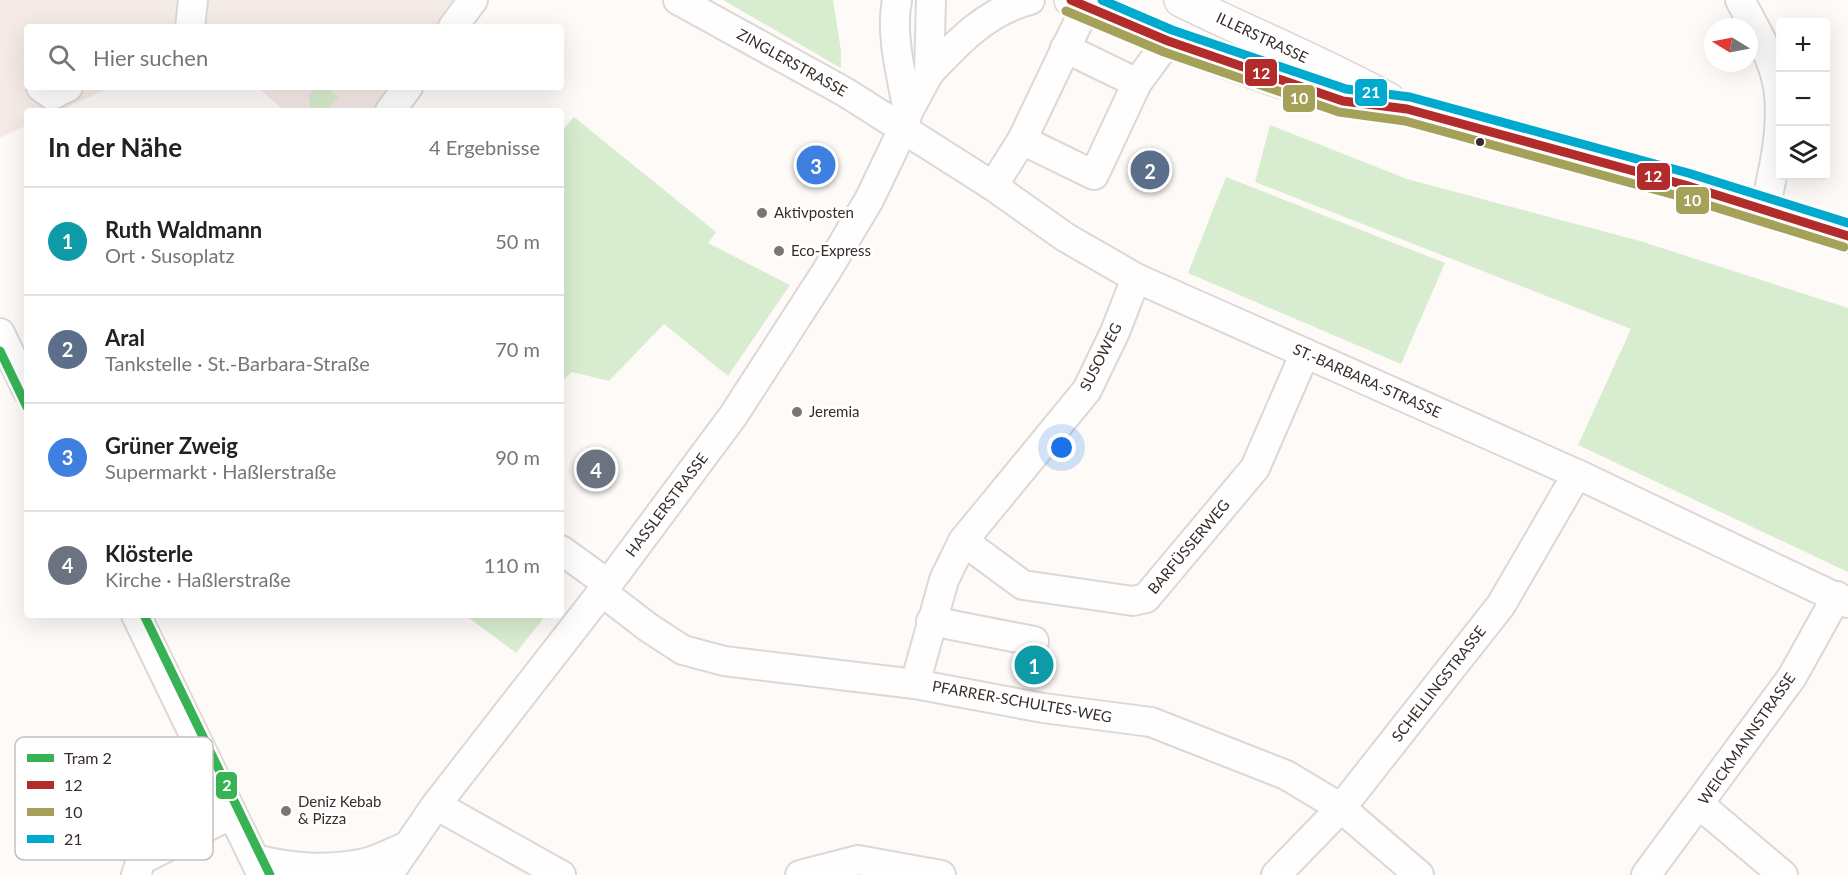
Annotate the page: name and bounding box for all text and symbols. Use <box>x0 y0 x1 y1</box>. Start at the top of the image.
street label: ILLERSTRASSE <box>1214 8 1311 66</box>
north arrow <box>1704 18 1758 72</box>
map controls <box>1776 18 1830 180</box>
button: + <box>1776 18 1830 72</box>
search box <box>24 24 564 90</box>
street label: ZINGLERSTRASSE <box>734 24 851 100</box>
icon: search <box>45 41 78 74</box>
text: Hier suchen <box>93 44 208 71</box>
line badge: 12 <box>1244 58 1278 87</box>
text: 12 <box>1252 63 1270 82</box>
button: − <box>1776 72 1830 126</box>
line badge: 21 <box>1354 78 1388 107</box>
text: 21 <box>1362 82 1380 101</box>
line badge: 10 <box>1282 84 1316 113</box>
text: 10 <box>1290 88 1308 107</box>
button: layers <box>1776 126 1830 180</box>
text: In der Nähe <box>48 131 182 163</box>
text: 4 Ergebnisse <box>429 135 540 159</box>
unlabelled marker <box>1474 136 1486 148</box>
pin: 3 <box>796 142 836 188</box>
pin: 2 <box>1130 148 1170 192</box>
line badge: 12 <box>1636 162 1671 191</box>
text: 12 <box>1644 166 1662 185</box>
line badge: 10 <box>1675 186 1710 215</box>
text: 10 <box>1683 190 1701 209</box>
place label: Aktivposten <box>774 203 854 221</box>
marker: Aktivposten <box>755 206 769 220</box>
text: Ruth Waldmann <box>105 216 262 243</box>
text: 1 <box>62 229 73 253</box>
text: 50 m <box>495 229 540 253</box>
place label: Eco-Express <box>791 241 871 259</box>
text: Ort · Susoplatz <box>105 243 234 267</box>
marker: Eco-Express <box>772 244 786 258</box>
street label: SUSOWEG <box>1075 319 1125 394</box>
text: Aral <box>105 324 145 351</box>
text: 2 <box>62 337 73 361</box>
text: 70 m <box>495 337 540 361</box>
street label: ST.-BARBARA-STRASSE <box>1290 339 1444 421</box>
text: Tankstelle · St.-Barbara-Straße <box>105 351 370 375</box>
place label: Jeremia <box>809 402 859 420</box>
marker: Jeremia <box>790 405 804 419</box>
text: Grüner Zweig <box>105 432 238 459</box>
your location <box>1047 433 1076 462</box>
text: 3 <box>62 445 73 469</box>
text: 90 m <box>495 445 540 469</box>
pin: 4 <box>576 446 616 492</box>
street label: HASSLERSTRASSE <box>621 449 711 560</box>
text: Supermarkt · Haßlerstraße <box>105 459 336 483</box>
street label: BARFÜSSERWEG <box>1144 495 1233 597</box>
text: Klösterle <box>105 540 193 567</box>
text: 4 <box>62 553 73 577</box>
text: 110 m <box>484 553 540 577</box>
text: Kirche · Haßlerstraße <box>105 567 291 591</box>
street label: SCHELLINGSTRASSE <box>1387 622 1489 745</box>
pin: 1 <box>1014 642 1054 688</box>
street label: WEICKMANNSTRASSE <box>1694 669 1799 808</box>
street label: PFARRER-SCHULTES-WEG <box>931 676 1113 726</box>
legend <box>15 737 213 860</box>
text: Tram 2 <box>64 748 112 767</box>
line badge: 2 <box>215 771 238 800</box>
text: 12 <box>64 775 83 794</box>
text: 2 <box>222 775 232 794</box>
place label: Deniz Kebab & Pizza <box>298 792 381 827</box>
text: 10 <box>64 802 83 821</box>
marker: Deniz Kebab & Pizza <box>279 804 293 818</box>
text: 21 <box>64 829 83 848</box>

